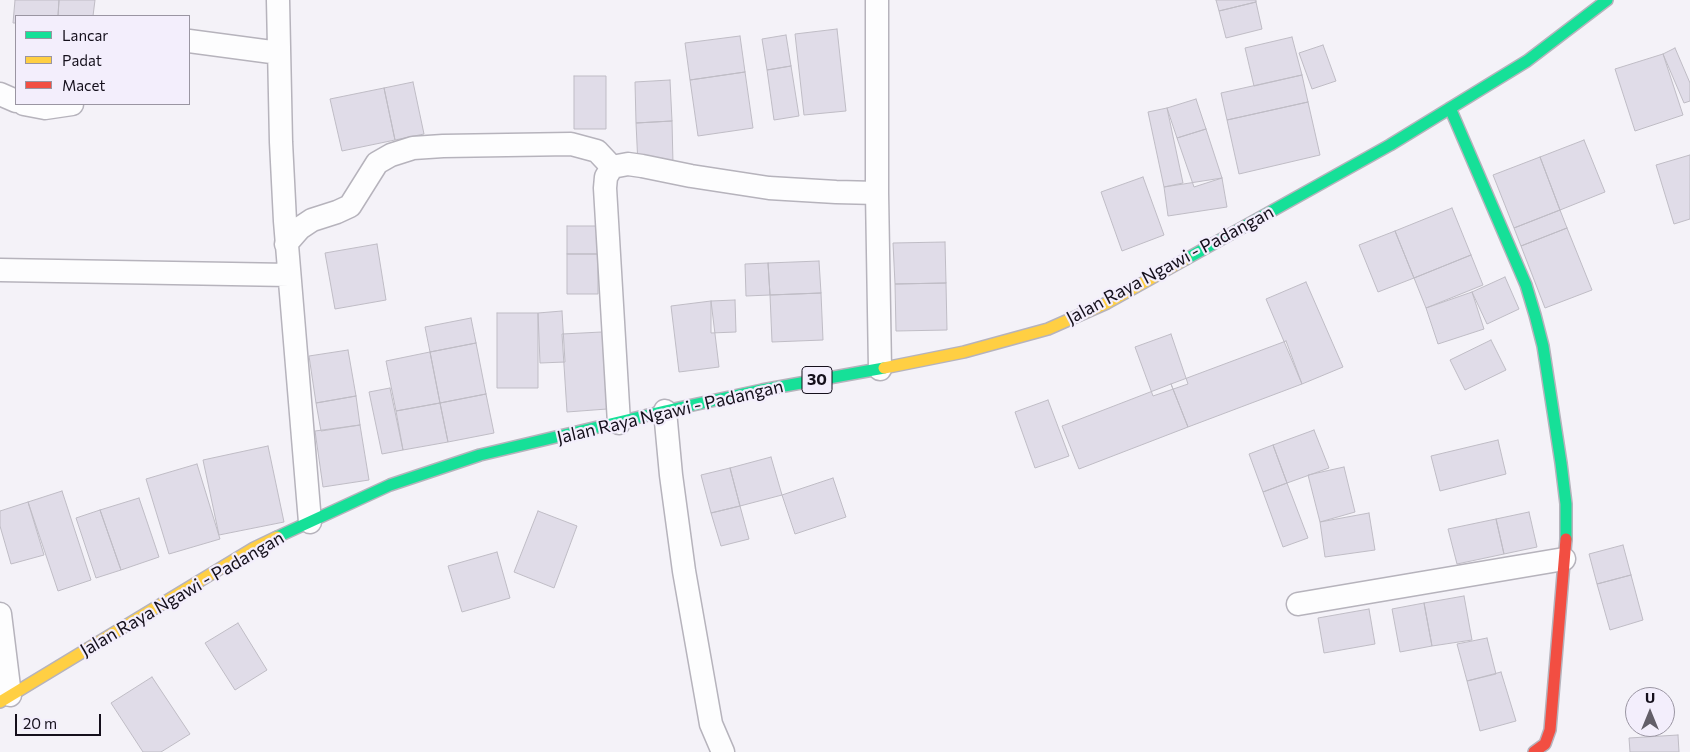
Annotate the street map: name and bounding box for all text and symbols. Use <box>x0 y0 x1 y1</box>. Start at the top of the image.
legend <box>15 15 190 105</box>
text: Lancar <box>62 26 108 44</box>
text: Padat <box>62 51 102 69</box>
text: Macet <box>62 76 105 94</box>
street label: Jalan Raya Ngawi - Padangan <box>1063 201 1277 329</box>
road number: 30 <box>802 366 832 394</box>
street label: Jalan Raya Ngawi - Padangan <box>555 375 785 449</box>
street label: Jalan Raya Ngawi - Padangan <box>76 527 288 661</box>
north arrow <box>1625 687 1675 737</box>
text: U <box>1645 689 1655 706</box>
scale bar <box>18 704 104 736</box>
text: 20 m <box>23 714 57 732</box>

